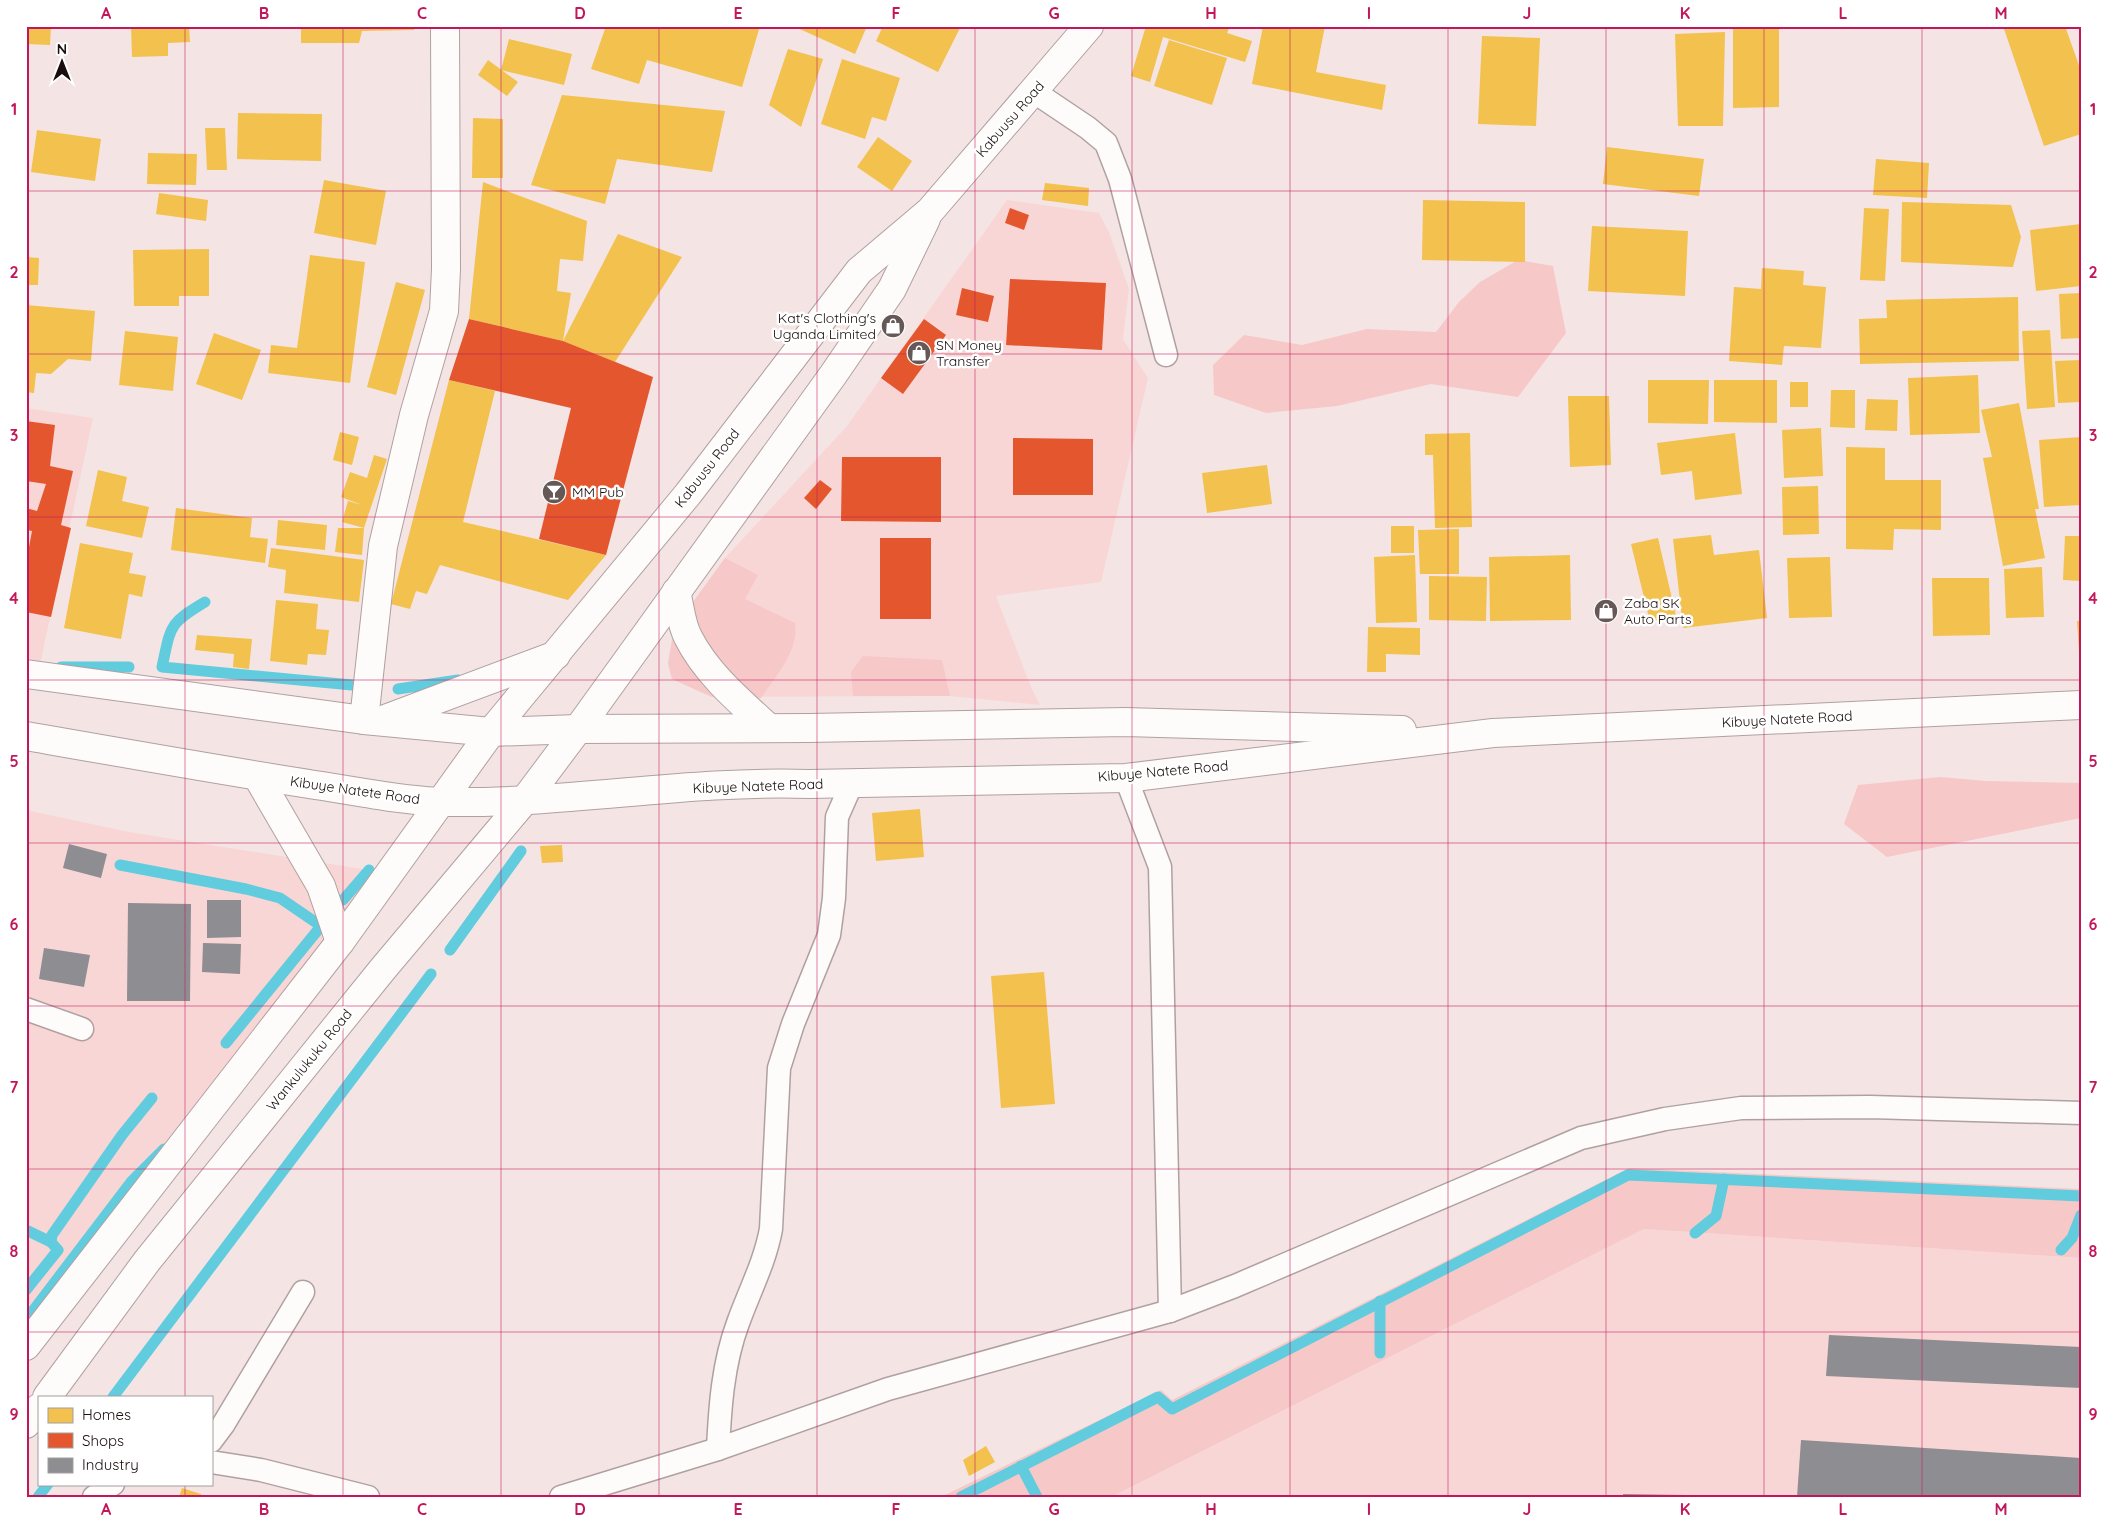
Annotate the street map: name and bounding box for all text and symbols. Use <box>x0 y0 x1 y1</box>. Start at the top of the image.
text: A <box>101 3 112 23</box>
text: B <box>259 3 269 23</box>
text: C <box>417 3 427 23</box>
text: D <box>574 3 586 23</box>
text: E <box>733 3 743 23</box>
text: F <box>892 3 901 23</box>
text: G <box>1048 3 1060 23</box>
text: H <box>1205 3 1217 23</box>
text: I <box>1367 3 1371 23</box>
text: J <box>1523 3 1531 23</box>
text: K <box>1680 3 1690 23</box>
text: L <box>1839 3 1848 23</box>
text: M <box>1994 3 2008 23</box>
north arrow <box>38 38 88 88</box>
text: N <box>57 40 67 58</box>
street label: Kabuusu Road <box>972 77 1048 161</box>
text: 1 <box>11 99 17 119</box>
text: 1 <box>2090 99 2096 119</box>
text: 2 <box>9 262 19 282</box>
text: 2 <box>2088 262 2098 282</box>
place label: Kat's Clothing's Uganda Limited <box>773 309 876 343</box>
shop icon: Kat's Clothing's Uganda Limited <box>880 313 906 339</box>
place label: SN Money Transfer <box>936 336 1002 370</box>
shop icon: SN Money Transfer <box>906 340 932 366</box>
text: 3 <box>10 425 18 445</box>
street label: Kabuusu Road <box>671 425 743 511</box>
text: 3 <box>2089 425 2097 445</box>
bar icon: MM Pub <box>541 479 567 505</box>
place label: MM Pub <box>572 483 624 501</box>
text: 4 <box>9 588 19 608</box>
text: 4 <box>2088 588 2098 608</box>
place label: Zaba SK Auto Parts <box>1624 594 1692 628</box>
shop icon: Zaba SK Auto Parts <box>1593 598 1619 624</box>
street label: Kibuye Natete Road <box>1721 707 1853 731</box>
text: 5 <box>9 751 19 771</box>
text: 5 <box>2088 751 2098 771</box>
street label: Kibuye Natete Road <box>1097 756 1229 786</box>
street label: Kibuye Natete Road <box>289 772 421 808</box>
street label: Kibuye Natete Road <box>692 775 824 797</box>
text: 6 <box>10 914 19 934</box>
text: 6 <box>2089 914 2098 934</box>
street label: Wankulukuku Road <box>262 1005 356 1115</box>
text: 7 <box>10 1077 19 1097</box>
text: 7 <box>2089 1077 2098 1097</box>
text: 8 <box>10 1241 19 1261</box>
text: 8 <box>2089 1241 2098 1261</box>
legend <box>38 1396 212 1486</box>
text: 9 <box>9 1404 19 1424</box>
text: 9 <box>2088 1404 2098 1424</box>
text: Homes <box>82 1405 131 1424</box>
text: Shops <box>82 1431 124 1450</box>
text: Industry <box>82 1455 139 1474</box>
text: A <box>101 1499 112 1519</box>
text: B <box>259 1499 269 1519</box>
text: C <box>417 1499 427 1519</box>
text: D <box>574 1499 586 1519</box>
text: E <box>733 1499 743 1519</box>
text: F <box>892 1499 901 1519</box>
text: G <box>1048 1499 1060 1519</box>
text: H <box>1205 1499 1217 1519</box>
text: I <box>1367 1499 1371 1519</box>
text: J <box>1523 1499 1531 1519</box>
text: K <box>1680 1499 1690 1519</box>
text: L <box>1839 1499 1848 1519</box>
text: M <box>1994 1499 2008 1519</box>

